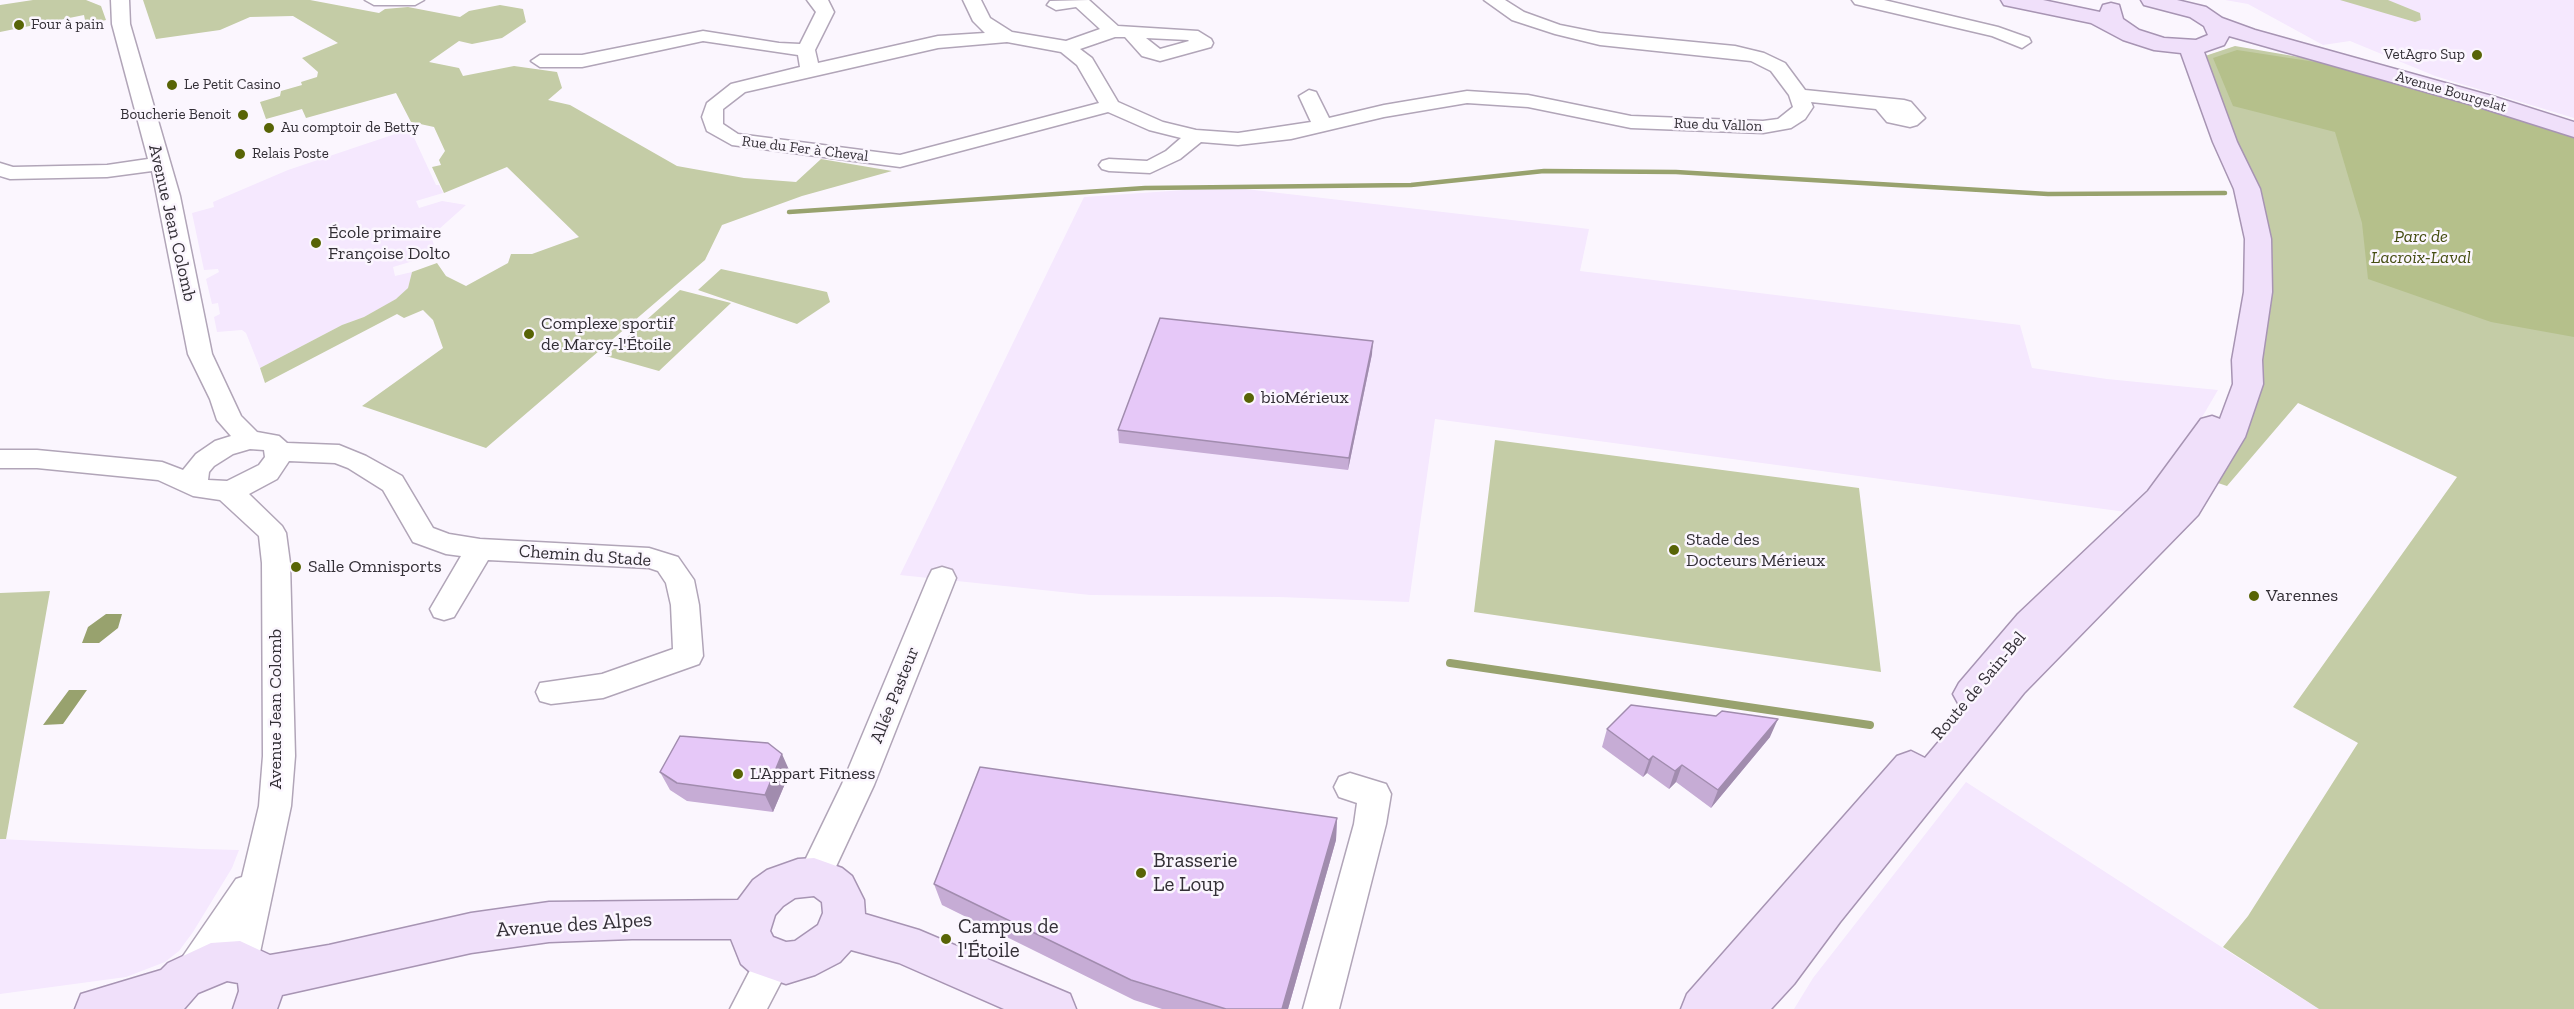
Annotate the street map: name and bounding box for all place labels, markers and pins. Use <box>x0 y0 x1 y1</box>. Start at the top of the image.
place label: Four à pain <box>31 16 104 34</box>
marker: Four à pain <box>12 18 26 32</box>
place label: VetAgro Sup <box>2384 46 2465 64</box>
marker: VetAgro Sup <box>2470 48 2484 62</box>
place label: Le Petit Casino <box>184 76 281 94</box>
marker: Le Petit Casino <box>165 78 179 92</box>
place label: Boucherie Benoit <box>120 106 231 124</box>
marker: Boucherie Benoit <box>236 108 250 122</box>
place label: Au comptoir de Betty <box>281 119 419 137</box>
marker: Au comptoir de Betty <box>262 121 276 135</box>
place label: Relais Poste <box>252 145 329 163</box>
marker: Relais Poste <box>233 147 247 161</box>
place label: École primaire Françoise Dolto <box>328 222 450 264</box>
marker: École primaire Françoise Dolto <box>309 236 323 250</box>
place label: Complexe sportif de Marcy-l'Étoile <box>541 313 674 356</box>
marker: Complexe sportif de Marcy-l'Étoile <box>522 327 536 341</box>
place label: bioMérieux <box>1261 387 1349 409</box>
marker: bioMérieux <box>1242 391 1256 405</box>
place label: Stade des Docteurs Mérieux <box>1686 529 1825 572</box>
marker: Stade des Docteurs Mérieux <box>1667 543 1681 557</box>
place label: Salle Omnisports <box>308 556 442 578</box>
marker: Salle Omnisports <box>289 560 303 574</box>
place label: Varennes <box>2266 585 2338 607</box>
marker: Varennes <box>2247 589 2261 603</box>
place label: L'Appart Fitness <box>750 763 875 785</box>
marker: L'Appart Fitness <box>731 767 745 781</box>
place label: Brasserie Le Loup <box>1153 848 1237 898</box>
marker: Brasserie Le Loup <box>1134 866 1148 880</box>
place label: Campus de l'Étoile <box>958 914 1059 964</box>
marker: Campus de l'Étoile <box>939 932 953 946</box>

